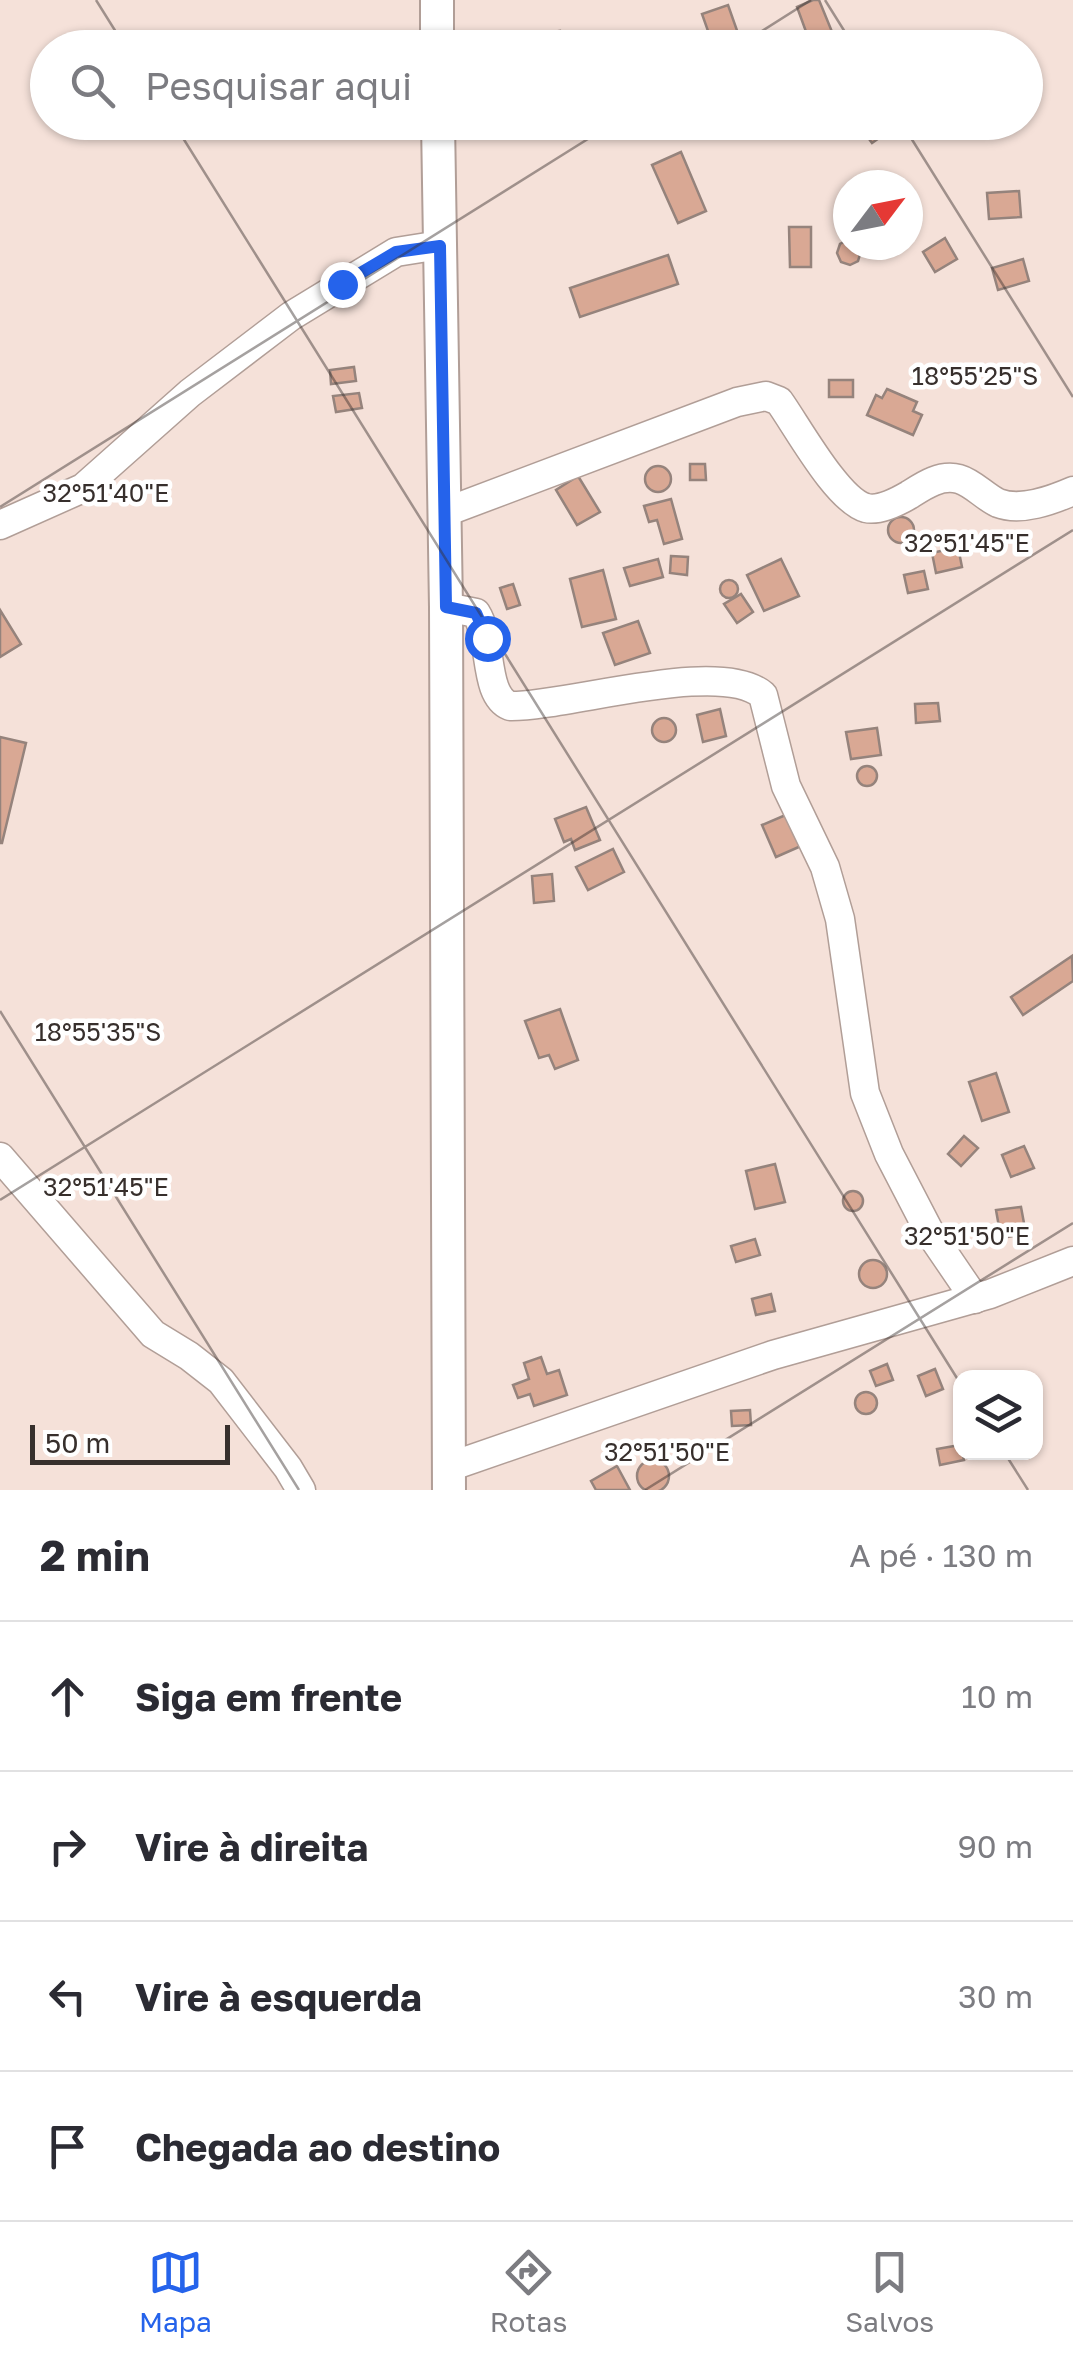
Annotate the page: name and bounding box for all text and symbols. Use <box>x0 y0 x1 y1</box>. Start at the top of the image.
search box <box>30 30 1043 140</box>
icon: search <box>65 58 120 113</box>
text: Pesquisar aqui <box>145 63 412 108</box>
north arrow <box>833 170 923 260</box>
route end <box>320 262 366 308</box>
text: 18°55'25"S <box>912 360 1038 391</box>
text: 32°51'40"E <box>43 477 169 508</box>
text: 32°51'45"E <box>904 527 1030 558</box>
route start <box>465 616 511 662</box>
text: 18°55'35"S <box>35 1016 161 1047</box>
text: 32°51'45"E <box>43 1171 169 1202</box>
text: 32°51'50"E <box>904 1220 1030 1251</box>
map controls <box>953 1370 1043 1460</box>
button: layers <box>953 1370 1043 1460</box>
scale bar <box>30 1420 230 1464</box>
text: 50 m <box>45 1426 110 1459</box>
text: 32°51'50"E <box>604 1436 730 1467</box>
text: 2 min <box>40 1530 150 1580</box>
text: A pé · 130 m <box>849 1536 1033 1574</box>
icon: ahead <box>40 1669 95 1724</box>
text: Siga em frente <box>135 1674 402 1719</box>
text: 10 m <box>961 1677 1033 1715</box>
icon: right <box>40 1819 95 1874</box>
text: Vire à direita <box>135 1824 368 1869</box>
text: 90 m <box>957 1827 1033 1865</box>
icon: left <box>40 1969 95 2024</box>
text: Vire à esquerda <box>135 1974 422 2019</box>
text: 30 m <box>958 1977 1033 2015</box>
icon: arrive <box>40 2119 95 2174</box>
text: Chegada ao destino <box>135 2124 500 2169</box>
tab: Mapa <box>139 2245 212 2338</box>
tab: Rotas <box>490 2245 567 2338</box>
tab: Salvos <box>845 2245 934 2338</box>

